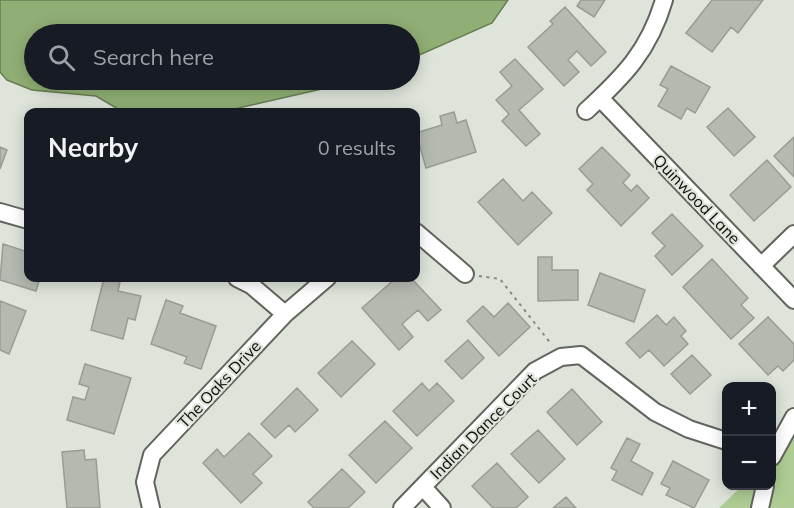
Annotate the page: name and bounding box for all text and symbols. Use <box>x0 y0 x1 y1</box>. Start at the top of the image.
search box <box>24 24 420 90</box>
icon: search <box>45 41 78 74</box>
text: Search here <box>93 43 214 71</box>
text: Nearby <box>48 131 138 164</box>
text: 0 results <box>318 135 396 160</box>
street label: Quinwood Lane <box>649 150 745 248</box>
street label: The Oaks Drive <box>173 336 265 432</box>
street label: Indian Dance Court <box>426 368 541 483</box>
map controls <box>722 382 776 490</box>
button: + <box>722 382 776 436</box>
button: − <box>722 436 776 490</box>

